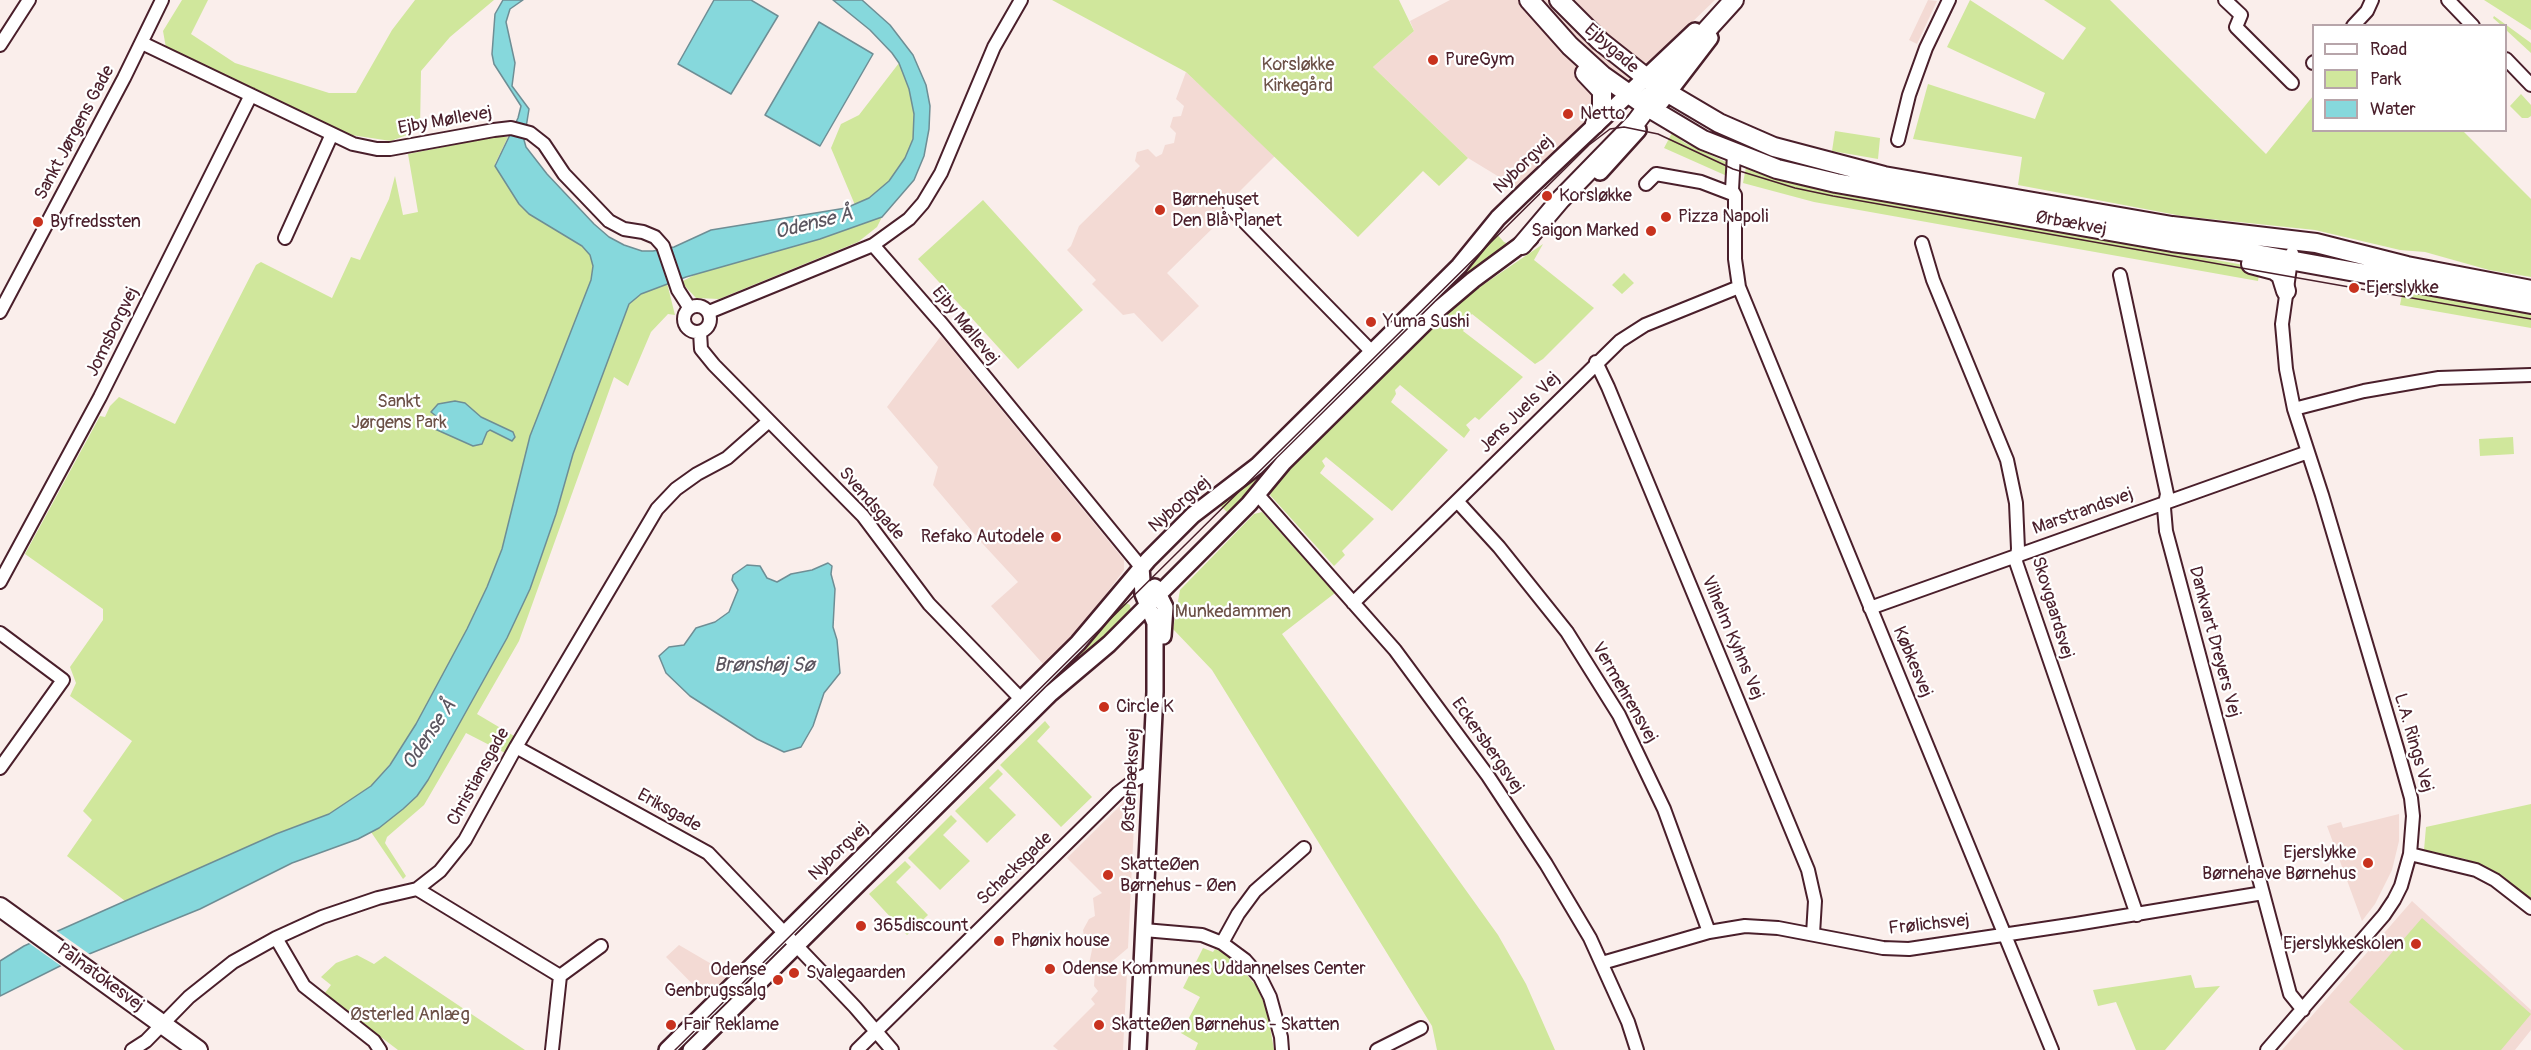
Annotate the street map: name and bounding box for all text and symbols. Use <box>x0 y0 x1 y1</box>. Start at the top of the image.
street label: Ejbygade <box>1579 19 1643 79</box>
legend <box>2312 24 2507 132</box>
text: Road <box>2370 38 2407 61</box>
place label: PureGym <box>1445 49 1515 71</box>
marker: PureGym <box>1426 53 1440 67</box>
park label: Korsløkke Kirkegård <box>1262 54 1334 97</box>
street label: Sankt Jørgens Gade <box>30 62 120 204</box>
text: Park <box>2370 68 2402 91</box>
text: Water <box>2370 98 2416 121</box>
street label: Ejby Møllevej <box>396 102 494 140</box>
place label: Netto <box>1580 103 1625 125</box>
marker: Netto <box>1561 107 1575 121</box>
street label: Nyborgvej <box>1490 131 1558 199</box>
place label: Korsløkke <box>1559 185 1632 207</box>
place label: Børnehuset Den Blå Planet <box>1172 189 1282 232</box>
marker: Korsløkke <box>1540 189 1554 203</box>
water label: Odense Å <box>772 203 856 245</box>
marker: Børnehuset Den Blå Planet <box>1153 203 1167 217</box>
place label: Pizza Napoli <box>1678 206 1768 228</box>
street label: Ørbækvej <box>2034 207 2108 241</box>
marker: Pizza Napoli <box>1659 210 1673 224</box>
place label: Byfredssten <box>50 211 141 233</box>
marker: Byfredssten <box>31 215 45 229</box>
place label: Saigon Marked <box>1531 220 1639 242</box>
marker: Saigon Marked <box>1644 224 1658 238</box>
place label: Ejerslykke <box>2366 277 2439 299</box>
marker: Ejerslykke <box>2347 281 2361 295</box>
street label: Ejby Møllevej <box>927 282 1003 370</box>
street label: Jomsborgvej <box>82 284 144 380</box>
place label: Yuma Sushi <box>1383 311 1469 333</box>
marker: Yuma Sushi <box>1364 315 1378 329</box>
street label: Jens Juels Vej <box>1475 368 1565 458</box>
park label: Sankt Jørgens Park <box>351 391 447 434</box>
street label: Svendsgade <box>834 463 908 545</box>
street label: Nyborgvej <box>1145 472 1215 538</box>
street label: Marstrandsvej <box>2030 484 2136 540</box>
place label: Refako Autodele <box>921 526 1044 548</box>
marker: Refako Autodele <box>1049 530 1063 544</box>
street label: Skovgaardsvej <box>2026 554 2078 662</box>
street label: Dankvart Dreyers Vej <box>2183 564 2245 720</box>
street label: Vilhelm Kyhns Vej <box>1696 573 1768 703</box>
park label: Munkedammen <box>1175 601 1291 623</box>
street label: Købkesvej <box>1887 623 1937 701</box>
street label: Vermehrensvej <box>1586 639 1662 747</box>
water label: Brønshøj Sø <box>714 654 814 678</box>
street label: L.A. Rings Vej <box>2389 691 2437 795</box>
street label: Eckersbergsvej <box>1446 694 1528 798</box>
water label: Odense Å <box>398 695 462 775</box>
place label: Circle K <box>1116 696 1174 718</box>
marker: Circle K <box>1097 700 1111 714</box>
street label: Christiansgade <box>443 724 515 830</box>
street label: Østerbæksvej <box>1118 728 1146 832</box>
street label: Eriksgade <box>633 785 705 837</box>
street label: Nyborgvej <box>805 818 873 886</box>
street label: Schacksgade <box>973 828 1057 910</box>
place label: Ejerslykke Børnehave Børnehus <box>2202 842 2356 884</box>
place label: SkatteØen Børnehus - Øen <box>1120 854 1236 896</box>
marker: Ejerslykke Børnehave Børnehus <box>2361 856 2375 870</box>
marker: SkatteØen Børnehus - Øen <box>1101 868 1115 882</box>
street label: Frølichsvej <box>1888 910 1970 940</box>
place label: 365discount <box>873 915 968 937</box>
marker: 365discount <box>854 919 868 933</box>
place label: Phønix house <box>1011 930 1109 952</box>
place label: Ejerslykkeskolen <box>2283 933 2404 955</box>
marker: Phønix house <box>992 934 1006 948</box>
marker: Ejerslykkeskolen <box>2409 937 2423 951</box>
street label: Palnatokesvej <box>52 939 148 1017</box>
place label: Odense Kommunes Uddannelses Center <box>1062 958 1366 980</box>
place label: Odense Genbrugssalg <box>664 959 766 1002</box>
place label: Svalegaarden <box>806 962 906 984</box>
marker: Odense Kommunes Uddannelses Center <box>1043 962 1057 976</box>
marker: Svalegaarden <box>787 966 801 980</box>
marker: Odense Genbrugssalg <box>771 973 785 987</box>
park label: Østerled Anlæg <box>350 1004 470 1026</box>
place label: Fair Reklame <box>683 1014 779 1036</box>
place label: SkatteØen Børnehus - Skatten <box>1111 1014 1340 1036</box>
marker: Fair Reklame <box>664 1018 678 1032</box>
marker: SkatteØen Børnehus - Skatten <box>1092 1018 1106 1032</box>

